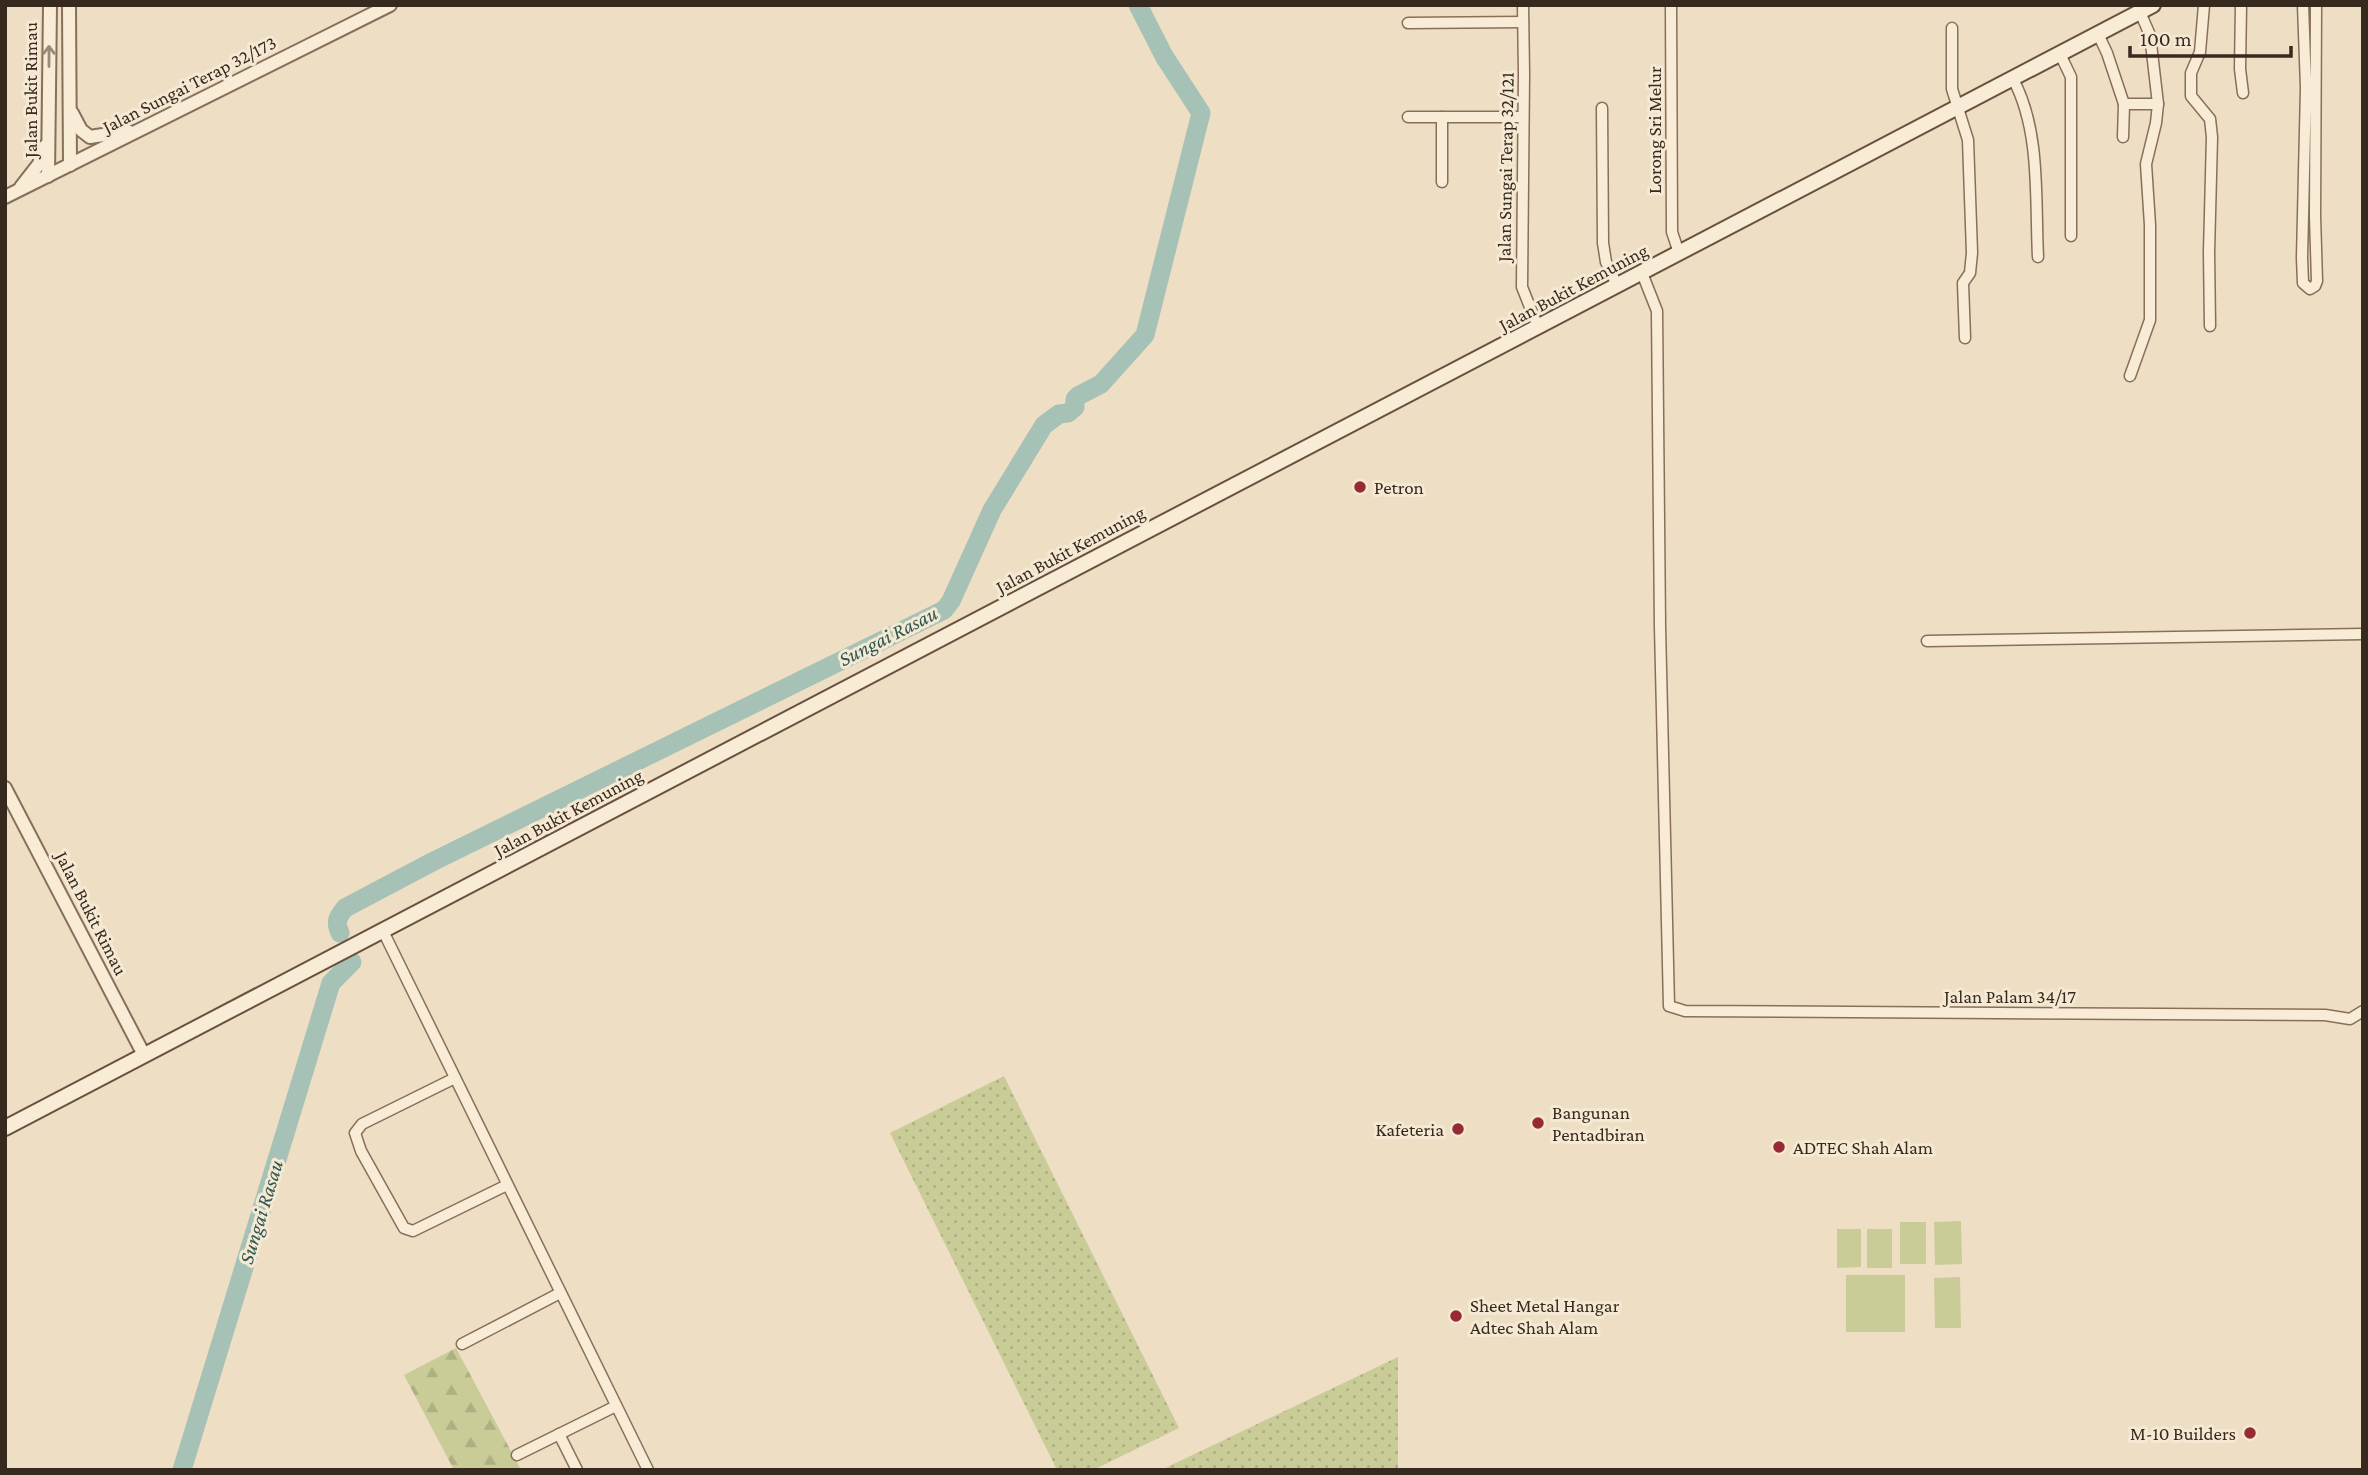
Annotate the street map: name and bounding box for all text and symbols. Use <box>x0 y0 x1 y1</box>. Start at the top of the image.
scale bar <box>2130 14 2291 58</box>
street label: Jalan Bukit Rimau <box>20 22 41 160</box>
text: 100 m <box>2140 27 2192 51</box>
street label: Jalan Sungai Terap 32/173 <box>97 31 280 138</box>
one-way arrow <box>43 45 56 68</box>
street label: Lorong Sri Melur <box>1644 66 1665 194</box>
street label: Jalan Sungai Terap 32/121 <box>1493 72 1518 264</box>
street label: Jalan Bukit Kemuning <box>1494 239 1651 336</box>
place label: Petron <box>1374 477 1424 498</box>
marker: Petron <box>1352 479 1368 495</box>
street label: Jalan Bukit Kemuning <box>991 501 1148 598</box>
water label: Sungai Rasau <box>835 601 941 671</box>
street label: Jalan Bukit Kemuning <box>489 764 646 861</box>
street label: Jalan Bukit Rimau <box>50 846 132 979</box>
street label: Jalan Palam 34/17 <box>1942 986 2076 1007</box>
place label: Bangunan Pentadbiran <box>1552 1102 1645 1145</box>
marker: Bangunan Pentadbiran <box>1530 1115 1546 1131</box>
place label: Kafeteria <box>1376 1119 1444 1140</box>
marker: Kafeteria <box>1450 1121 1466 1137</box>
place label: ADTEC Shah Alam <box>1793 1137 1933 1158</box>
marker: ADTEC Shah Alam <box>1771 1139 1787 1155</box>
water label: Sungai Rasau <box>234 1157 288 1267</box>
place label: Sheet Metal Hangar Adtec Shah Alam <box>1470 1295 1620 1338</box>
marker: Sheet Metal Hangar Adtec Shah Alam <box>1448 1308 1464 1324</box>
place label: M-10 Builders <box>2130 1423 2236 1444</box>
marker: M-10 Builders <box>2242 1425 2258 1441</box>

